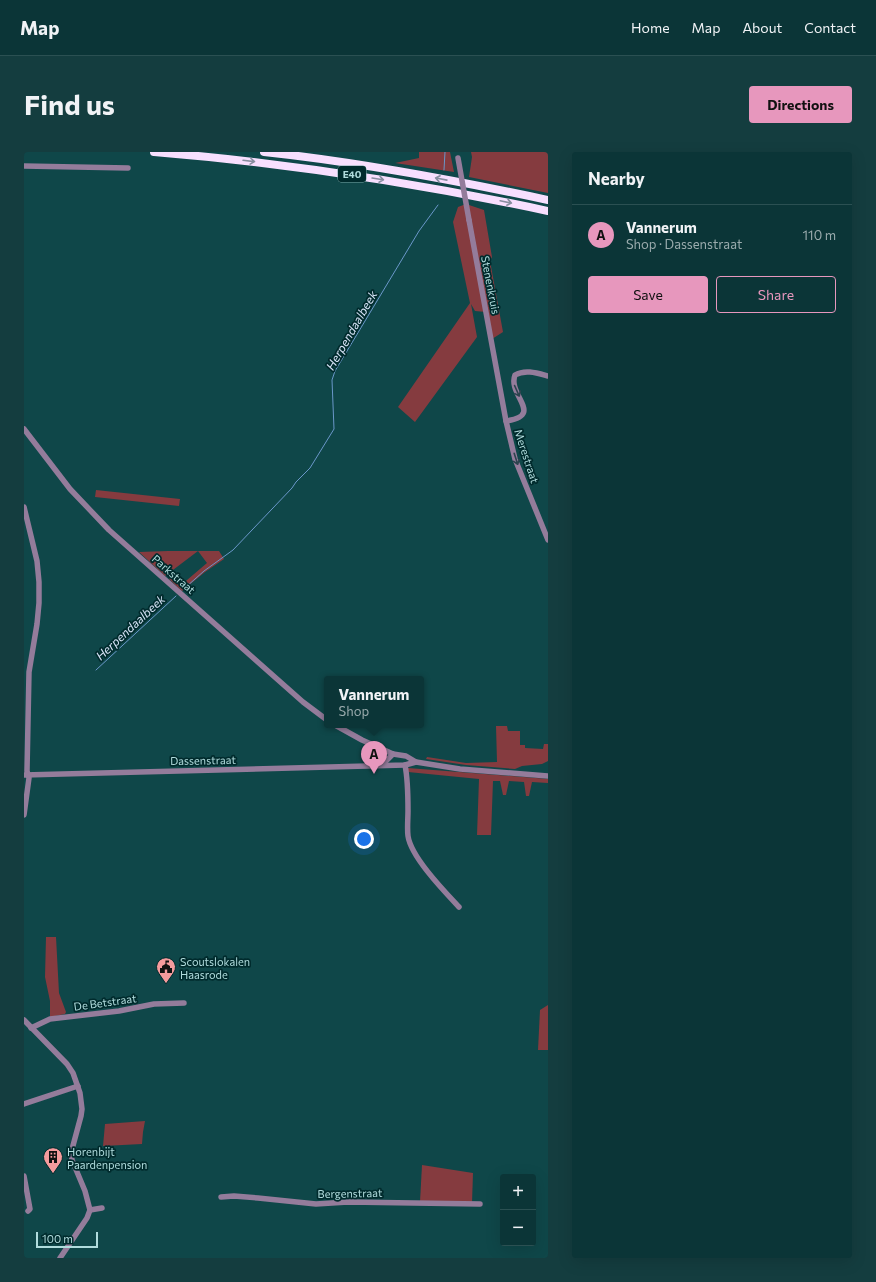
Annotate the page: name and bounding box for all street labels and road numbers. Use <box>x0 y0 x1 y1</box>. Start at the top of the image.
road number: E40 <box>338 166 366 182</box>
street label: Stenenkruis <box>479 255 503 315</box>
street label: Merestraat <box>512 427 542 485</box>
street label: Parkstraat <box>150 552 199 597</box>
street label: Dassenstraat <box>170 753 236 767</box>
street label: De Betstraat <box>73 991 138 1013</box>
street label: Bergenstraat <box>317 1186 383 1200</box>

